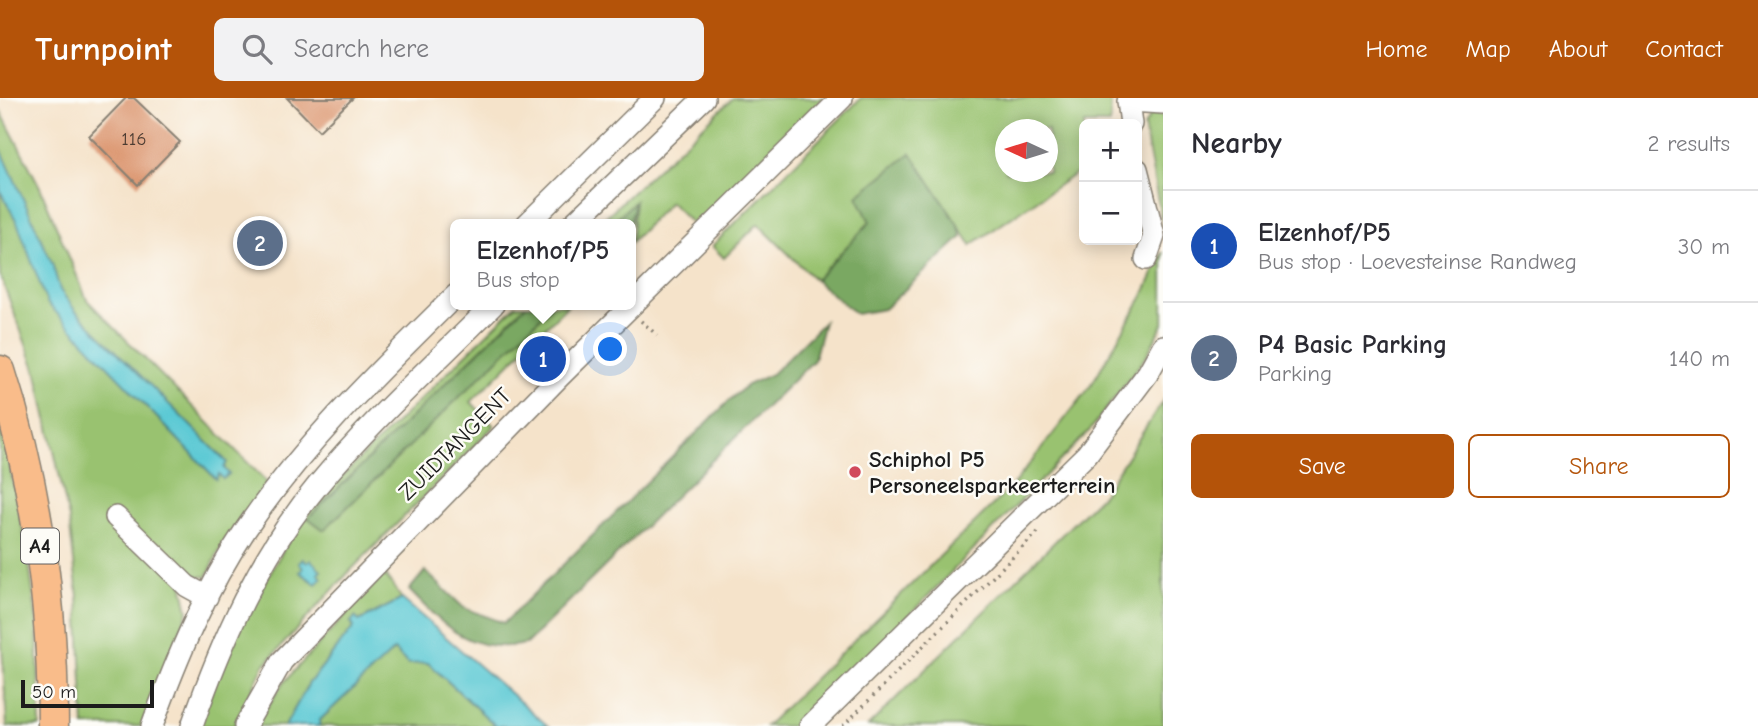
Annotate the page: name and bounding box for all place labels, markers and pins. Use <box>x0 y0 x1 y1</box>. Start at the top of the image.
pin: 2 <box>237 217 283 269</box>
pin: 1 <box>520 333 566 385</box>
place label: Schiphol P5 Personeelsparkeerterrein <box>869 446 1115 499</box>
marker: Schiphol P5 Personeelsparkeerterrein <box>847 464 863 480</box>

